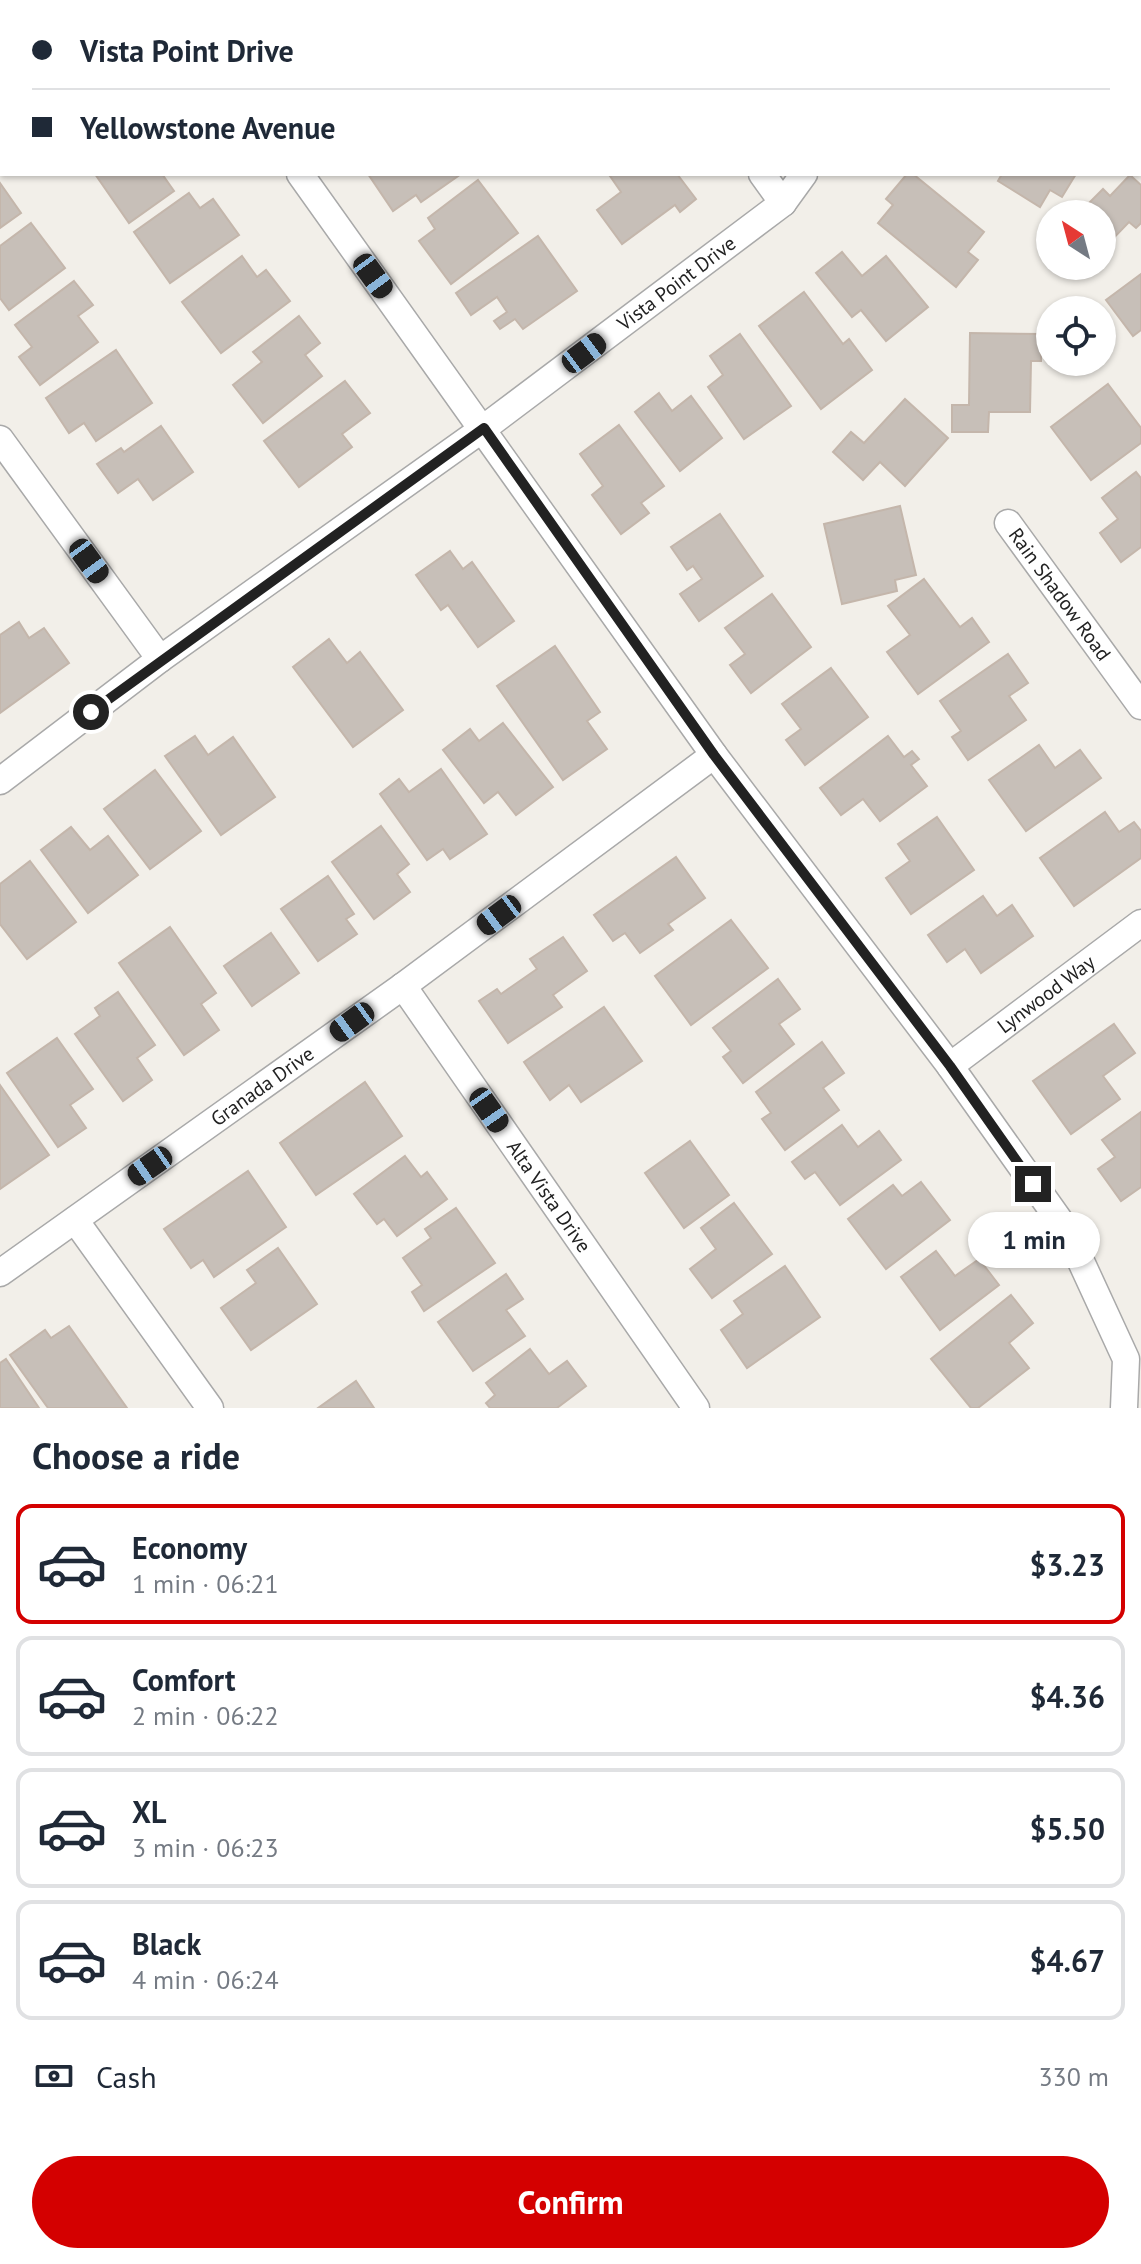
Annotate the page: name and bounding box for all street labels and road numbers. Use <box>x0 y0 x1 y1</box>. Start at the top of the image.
street label: Vista Point Drive <box>611 230 741 337</box>
street label: Rain Shadow Road <box>1003 523 1117 666</box>
street label: Lynwood Way <box>992 949 1101 1039</box>
street label: Granada Drive <box>206 1041 319 1132</box>
street label: Alta Vista Drive <box>501 1135 597 1258</box>

